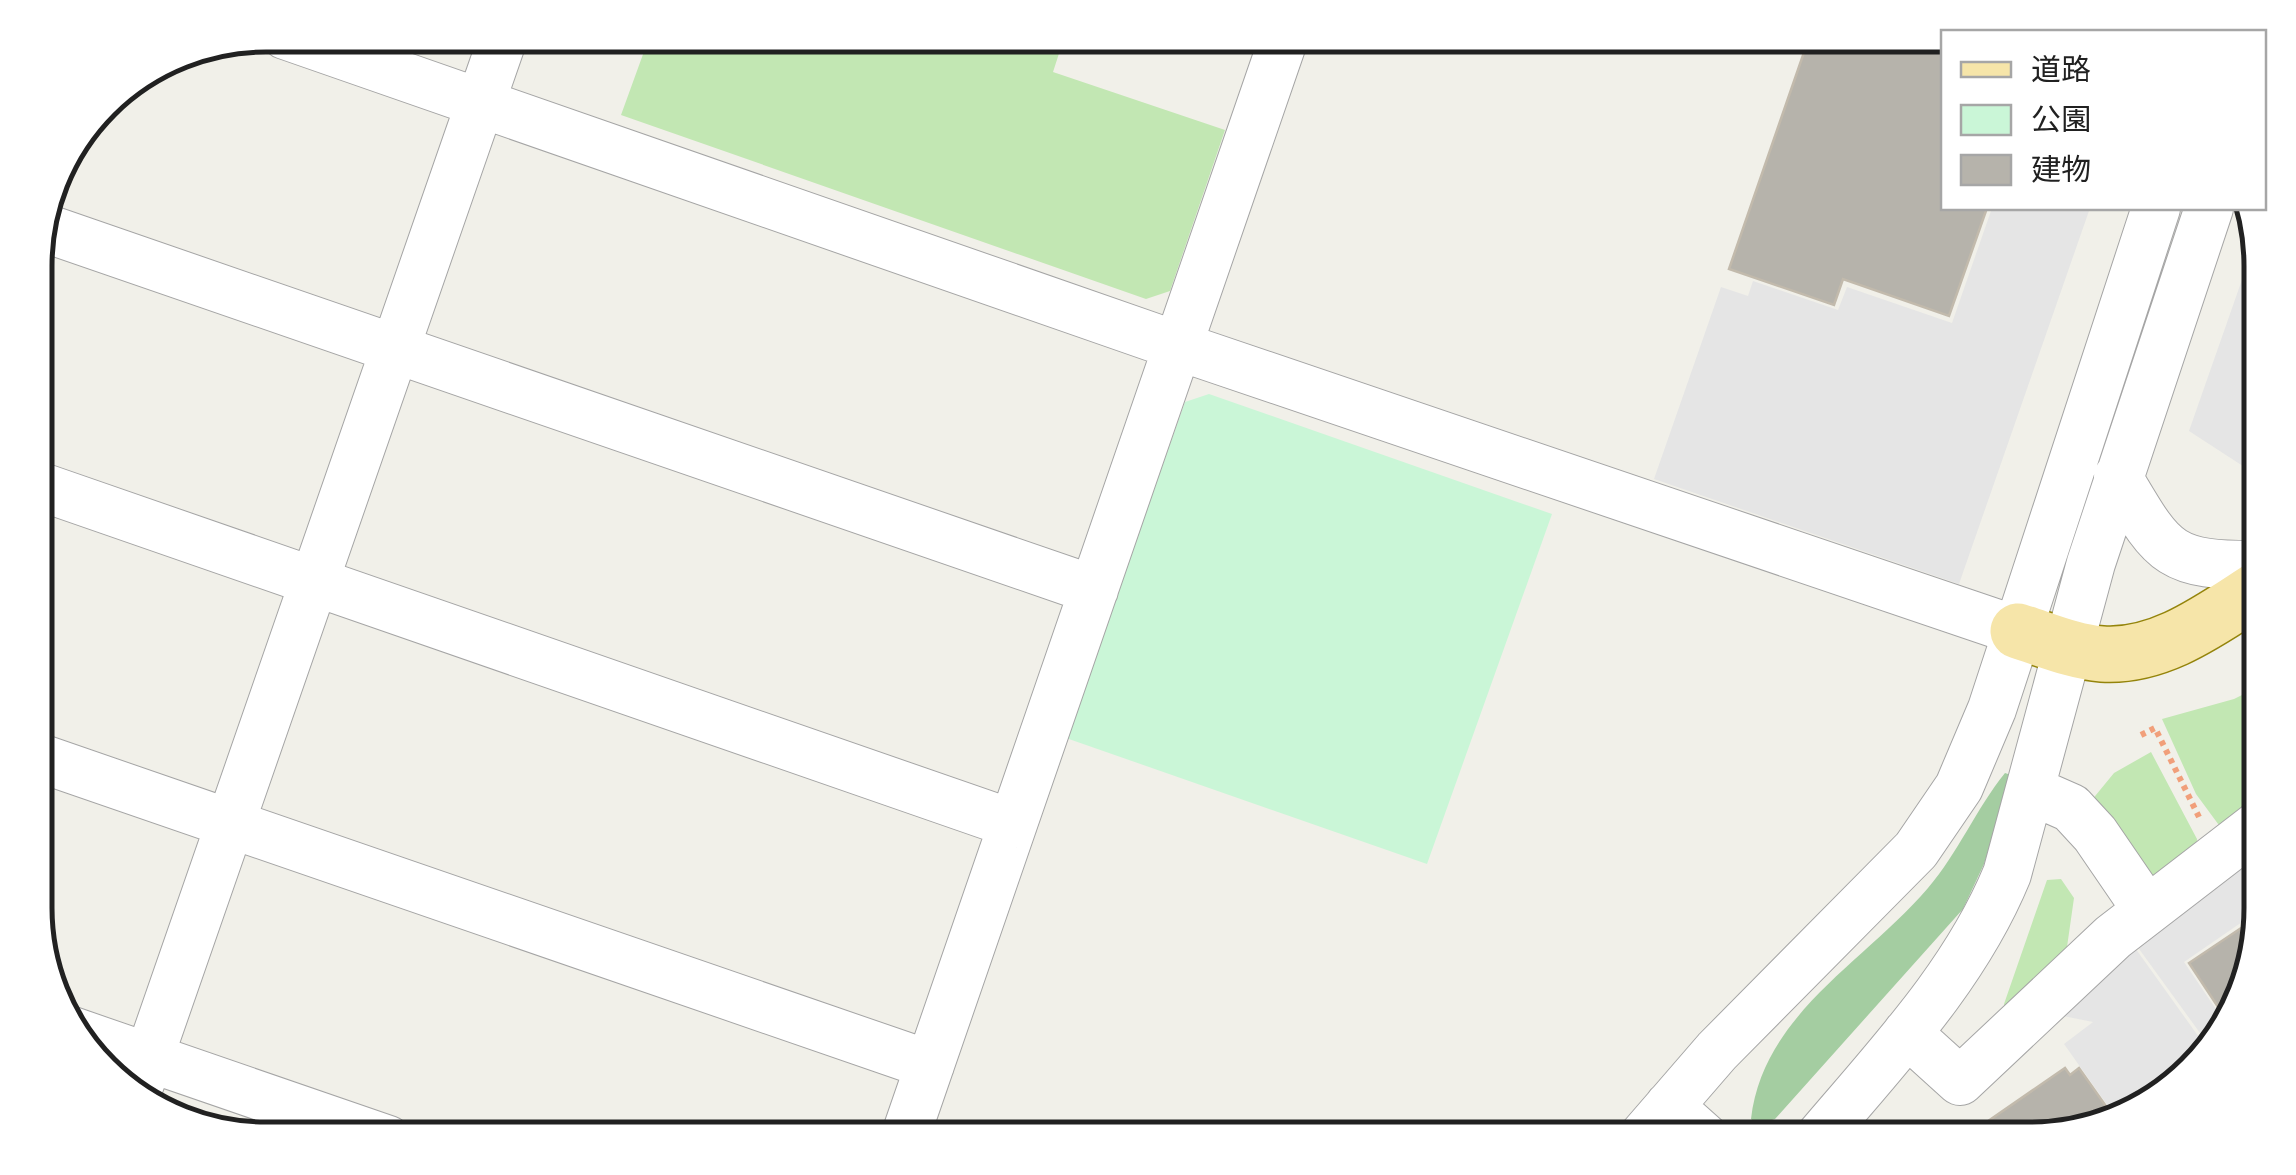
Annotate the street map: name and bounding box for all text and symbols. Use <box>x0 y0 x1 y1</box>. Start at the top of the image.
legend <box>1941 30 2266 210</box>
text: 道路 <box>2031 51 2091 88</box>
text: 公園 <box>2031 101 2091 138</box>
text: 建物 <box>2031 151 2091 188</box>

